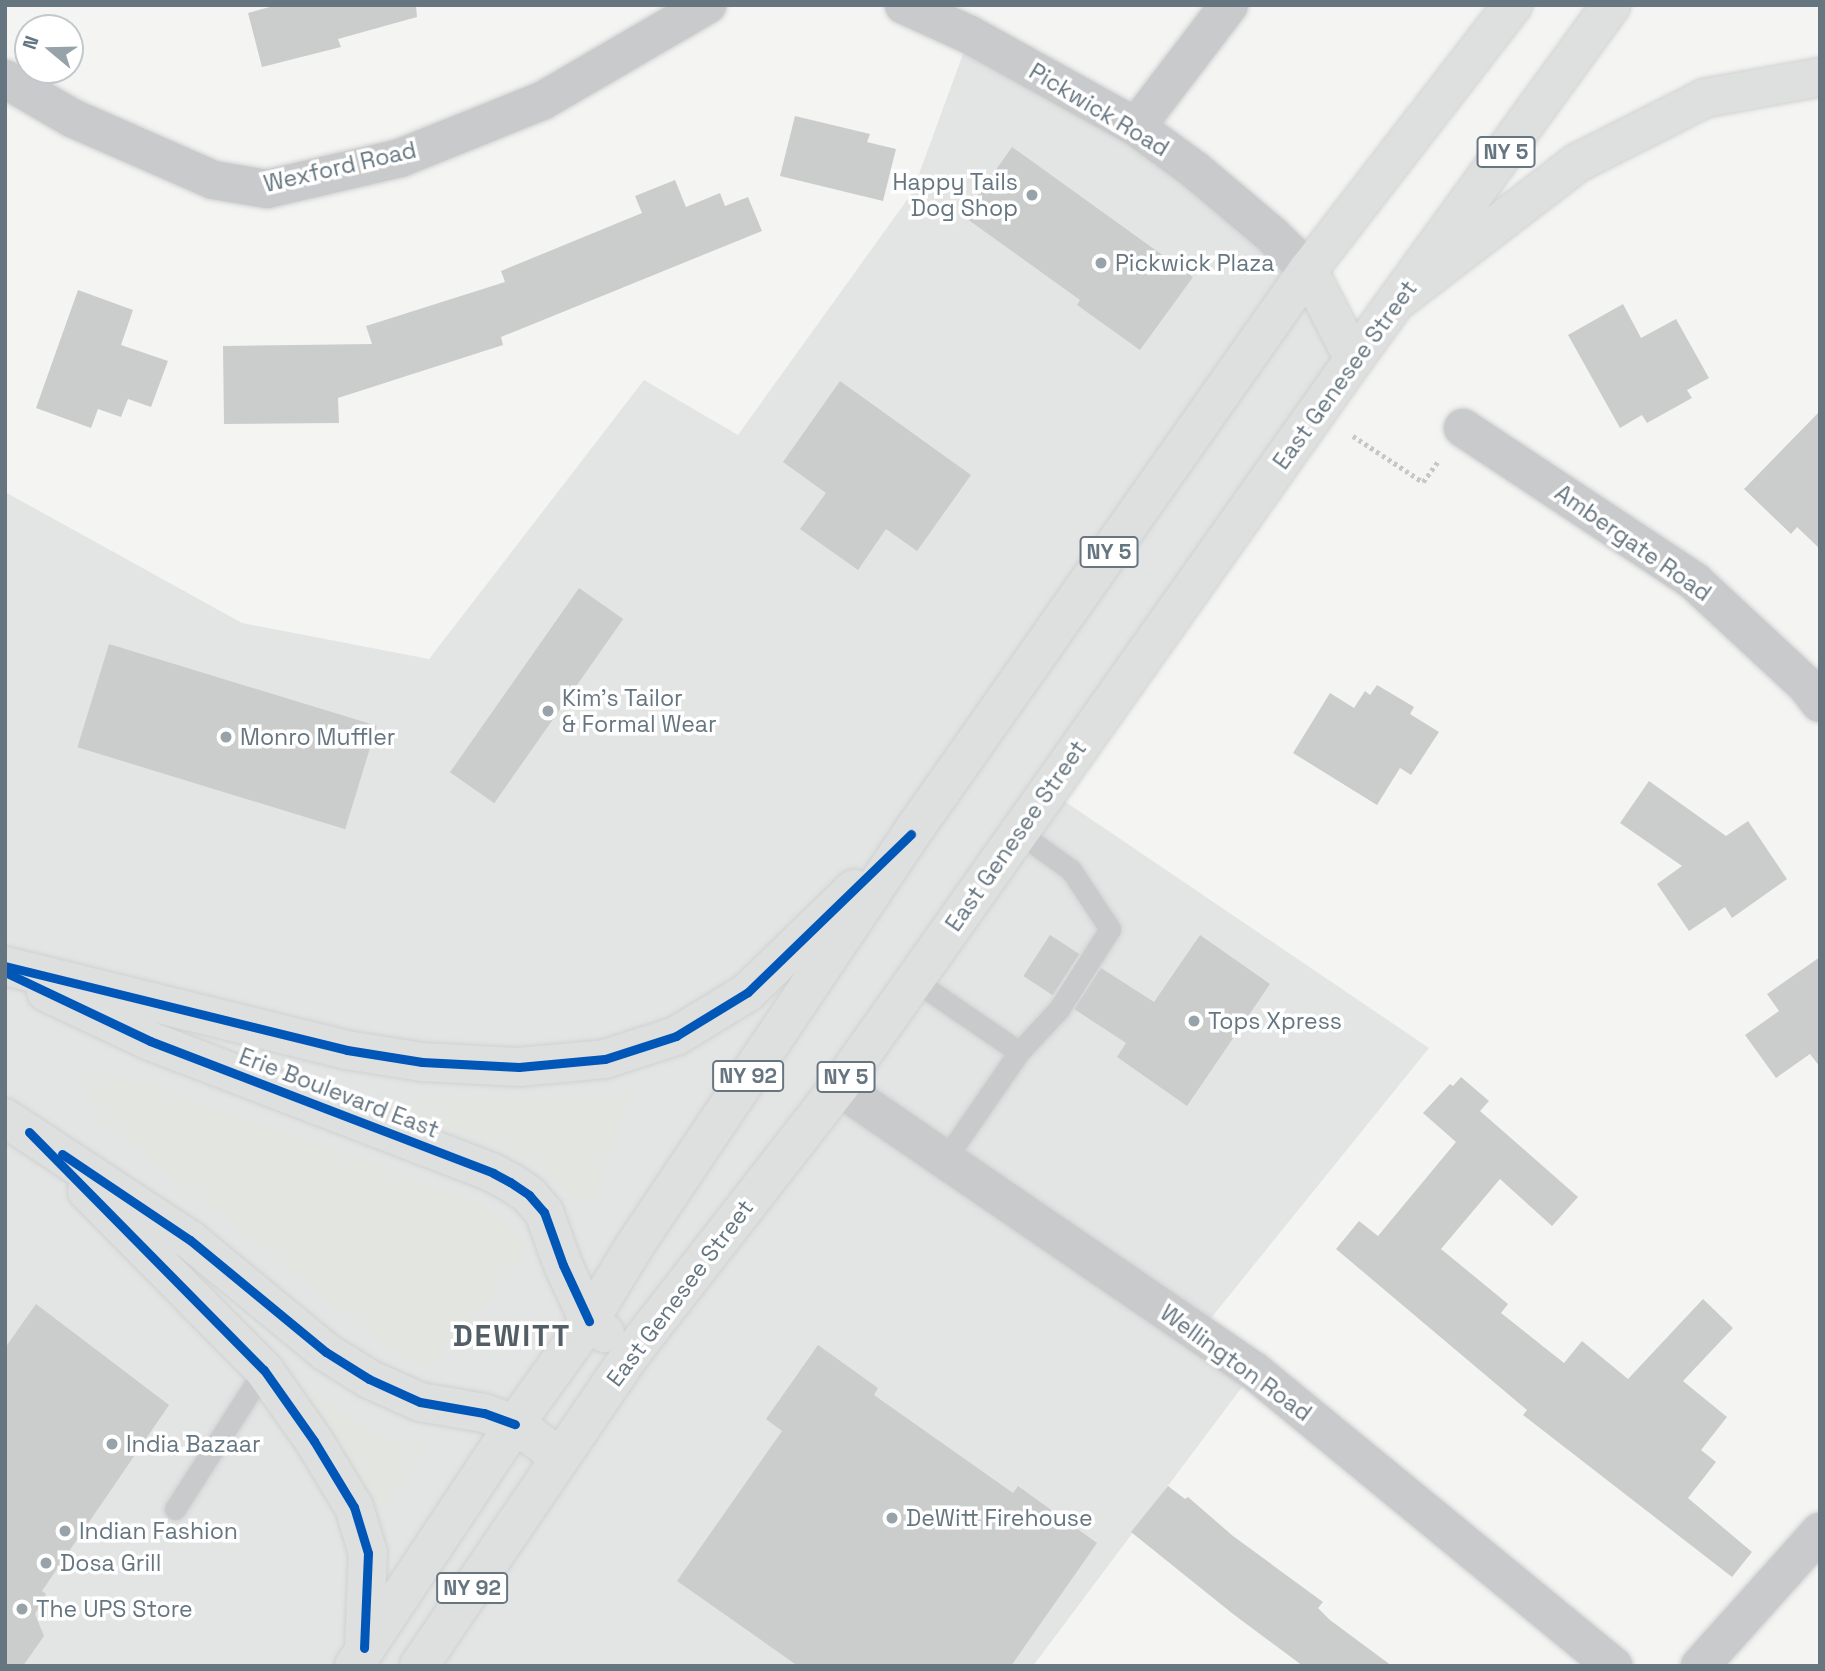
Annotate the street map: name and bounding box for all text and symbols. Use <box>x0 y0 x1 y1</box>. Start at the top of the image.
north arrow <box>14 14 84 84</box>
text: N <box>17 33 44 53</box>
street label: Pickwick Road <box>1024 57 1174 163</box>
road number: NY 5 <box>1476 134 1536 170</box>
street label: Wexford Road <box>261 136 419 198</box>
place label: Happy Tails Dog Shop <box>892 168 1018 222</box>
marker: Happy Tails Dog Shop <box>1024 187 1040 203</box>
place label: Pickwick Plaza <box>1115 249 1275 277</box>
marker: Pickwick Plaza <box>1093 255 1109 271</box>
street label: East Genesee Street <box>1267 275 1423 475</box>
street label: Ambergate Road <box>1550 479 1716 607</box>
road number: NY 5 <box>1079 534 1139 570</box>
place label: Kim's Tailor & Formal Wear <box>562 684 717 738</box>
marker: Kim's Tailor & Formal Wear <box>540 703 556 719</box>
place label: Monro Muffler <box>240 723 395 751</box>
marker: Monro Muffler <box>218 729 234 745</box>
street label: East Genesee Street <box>940 735 1092 937</box>
place label: Tops Xpress <box>1208 1007 1342 1035</box>
marker: Tops Xpress <box>1186 1013 1202 1029</box>
street label: Erie Boulevard East <box>235 1042 443 1144</box>
road number: NY 92 <box>711 1058 785 1094</box>
road number: NY 5 <box>816 1060 876 1094</box>
street label: East Genesee Street <box>601 1194 759 1392</box>
street label: Wellington Road <box>1155 1299 1317 1427</box>
district label: DEWITT <box>453 1318 571 1354</box>
place label: India Bazaar <box>126 1430 261 1458</box>
marker: India Bazaar <box>104 1436 120 1452</box>
place label: DeWitt Firehouse <box>906 1504 1093 1532</box>
marker: DeWitt Firehouse <box>884 1510 900 1526</box>
place label: Indian Fashion <box>79 1517 238 1545</box>
marker: Indian Fashion <box>57 1523 73 1539</box>
place label: Dosa Grill <box>60 1549 161 1577</box>
marker: Dosa Grill <box>38 1555 54 1571</box>
road number: NY 92 <box>435 1570 509 1606</box>
place label: The UPS Store <box>36 1595 193 1623</box>
marker: The UPS Store <box>14 1601 30 1617</box>

